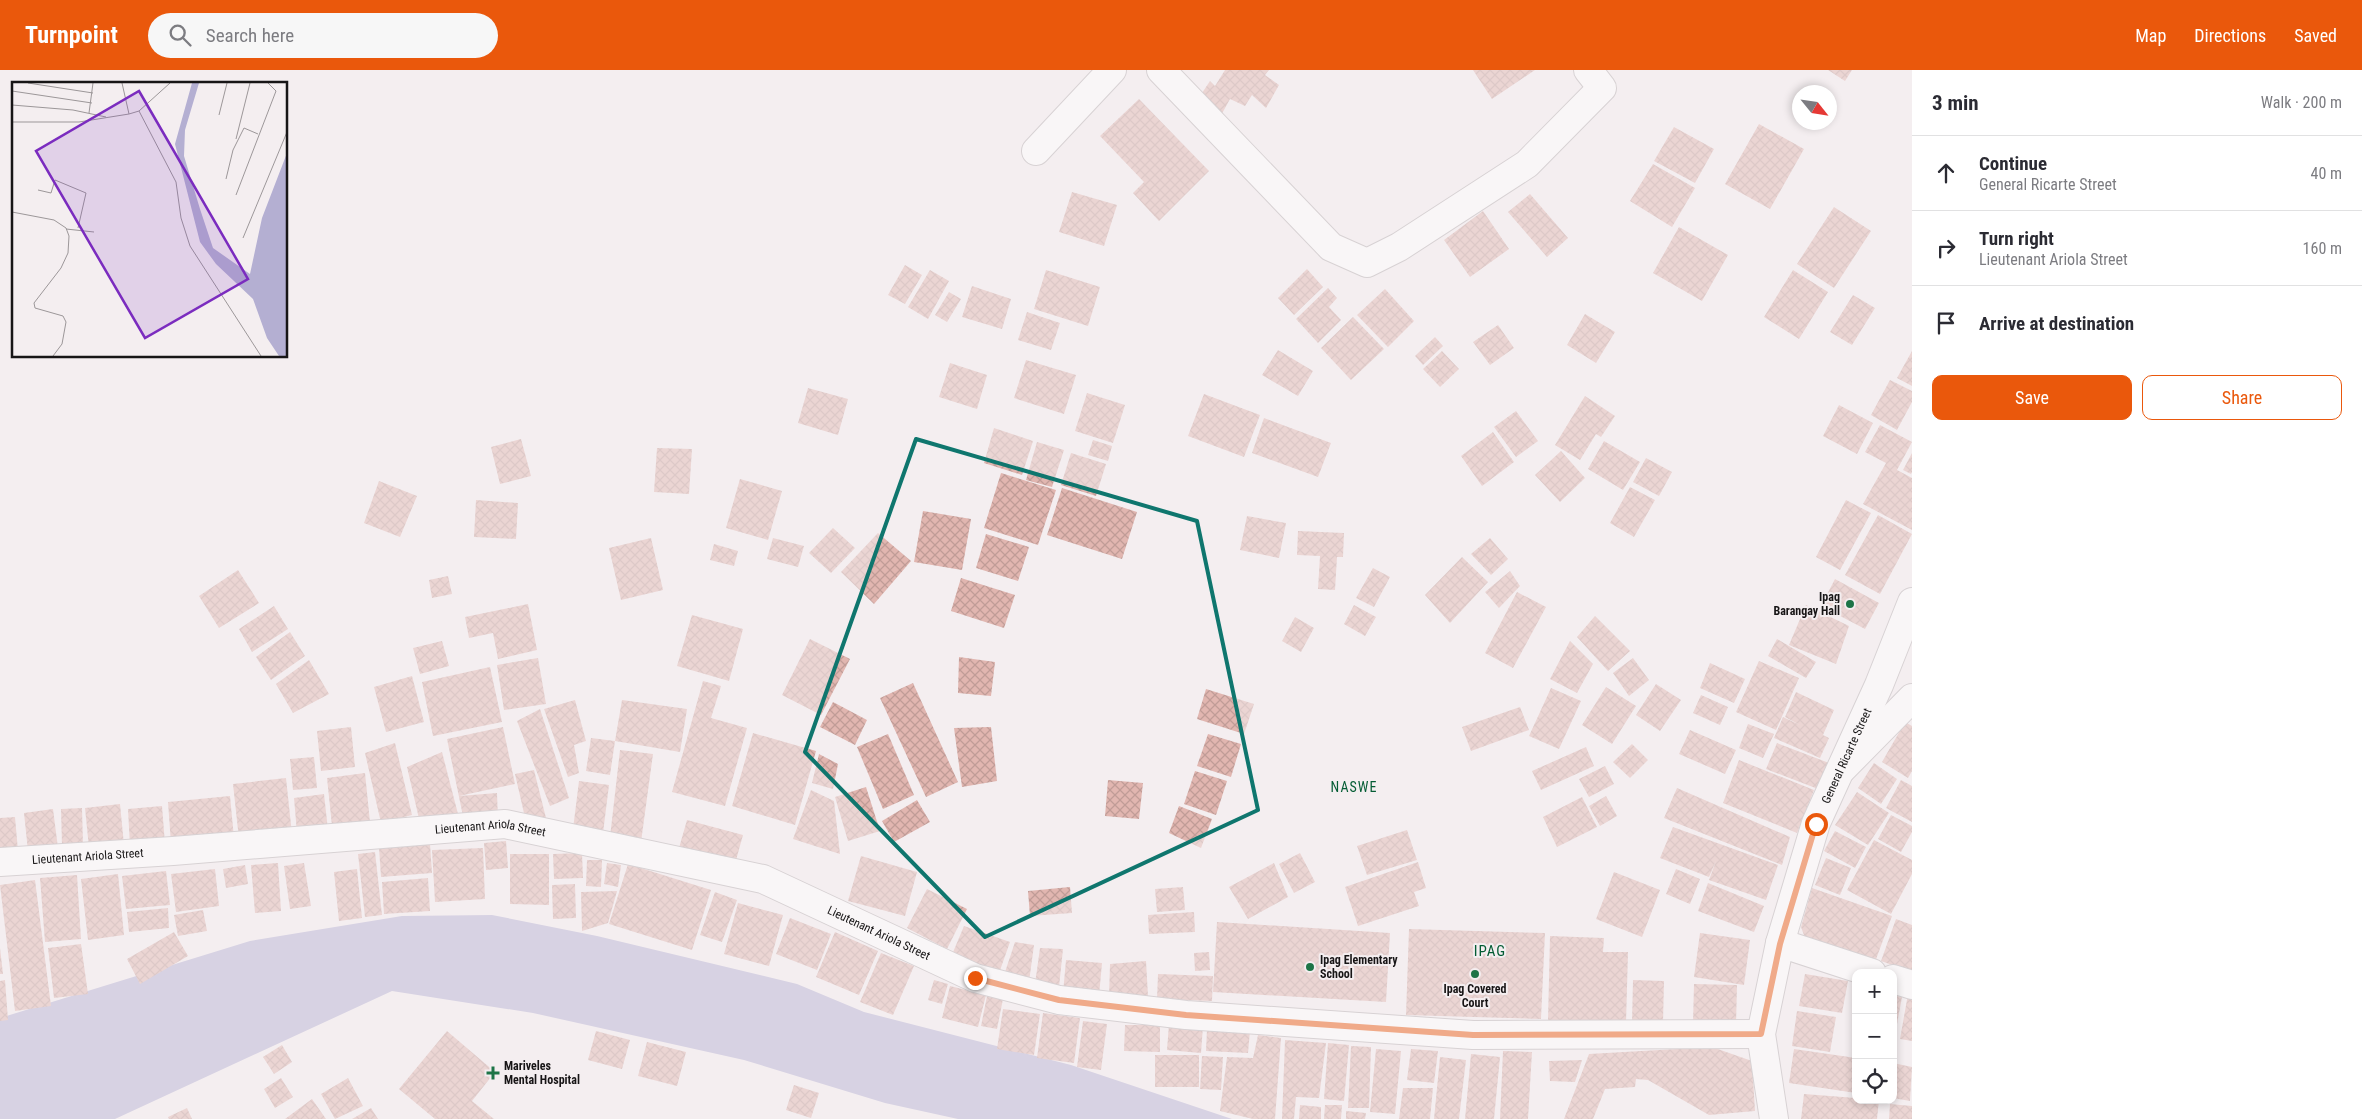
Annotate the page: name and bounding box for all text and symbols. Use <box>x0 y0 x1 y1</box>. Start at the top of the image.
search box <box>148 13 498 58</box>
text: Turnpoint <box>25 21 118 49</box>
icon: search <box>166 21 194 49</box>
text: Search here <box>206 24 294 47</box>
text: Map <box>2135 25 2166 46</box>
text: Directions <box>2194 25 2266 46</box>
text: Saved <box>2294 25 2337 46</box>
inset map <box>12 82 288 358</box>
north arrow <box>1792 85 1837 130</box>
text: 3 min <box>1932 91 1979 115</box>
text: Walk · 200 m <box>2261 93 2342 112</box>
text: Continue <box>1979 152 2047 175</box>
icon: ahead <box>1932 159 1960 187</box>
text: 40 m <box>2310 164 2342 183</box>
text: General Ricarte Street <box>1979 175 2117 194</box>
text: Turn right <box>1979 227 2054 250</box>
icon: right <box>1932 234 1960 262</box>
text: 160 m <box>2303 239 2342 258</box>
text: Lieutenant Ariola Street <box>1979 250 2128 269</box>
icon: arrive <box>1932 309 1960 337</box>
text: Arrive at destination <box>1979 312 2134 335</box>
button: Save <box>1932 375 2132 420</box>
button: Share <box>2142 375 2342 420</box>
place label: Ipag Barangay Hall <box>1773 590 1840 618</box>
marker: Ipag Barangay Hall <box>1844 598 1856 610</box>
street label: General Ricarte Street <box>1819 706 1875 806</box>
district label: NASWE <box>1331 779 1377 795</box>
route start <box>1805 813 1828 836</box>
street label: Lieutenant Ariola Street <box>434 817 547 840</box>
street label: Lieutenant Ariola Street <box>32 846 144 867</box>
street label: Lieutenant Ariola Street <box>825 903 933 963</box>
district label: IPAG <box>1474 942 1506 960</box>
place label: Ipag Elementary School <box>1320 953 1398 981</box>
marker: Ipag Elementary School <box>1304 961 1316 973</box>
route end <box>964 967 987 990</box>
marker: Ipag Covered Court <box>1469 968 1481 980</box>
map controls <box>1852 969 1897 1104</box>
button: + <box>1852 969 1897 1014</box>
place label: Ipag Covered Court <box>1444 982 1507 1010</box>
button: − <box>1852 1014 1897 1059</box>
place label: Mariveles Mental Hospital <box>504 1059 580 1087</box>
button: locate <box>1852 1059 1897 1104</box>
marker: Mariveles Mental Hospital <box>486 1066 500 1080</box>

